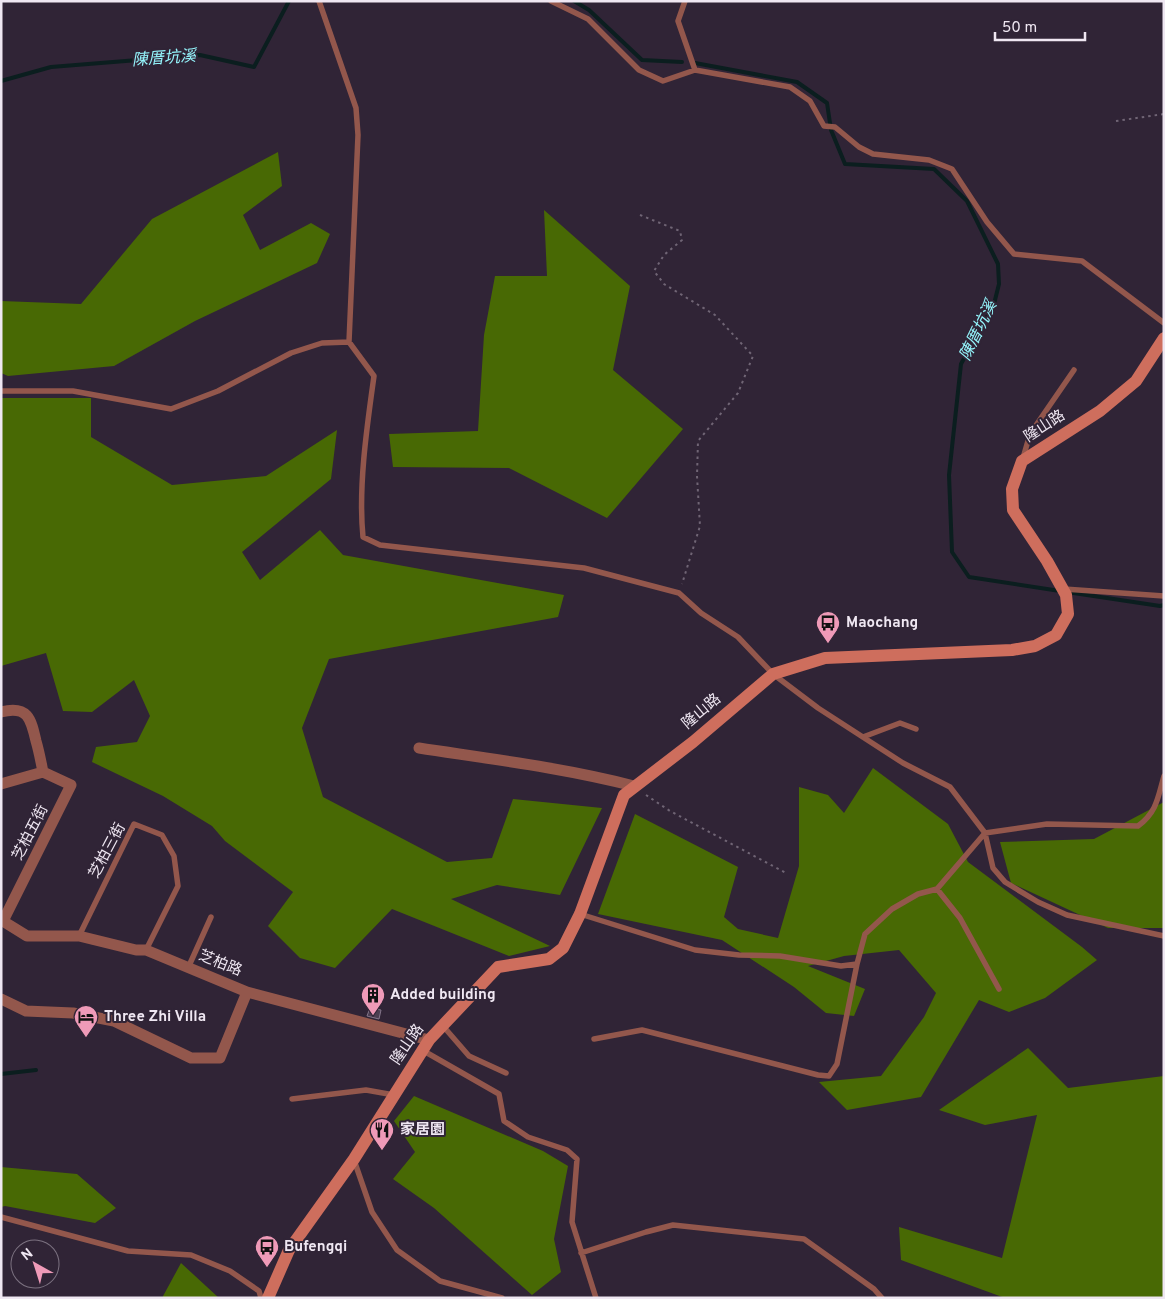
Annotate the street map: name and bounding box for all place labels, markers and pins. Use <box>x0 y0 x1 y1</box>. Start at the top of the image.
bus stop icon: Maochang <box>815 610 841 644</box>
place label: Maochang <box>846 614 918 633</box>
building icon: Added building <box>360 982 386 1016</box>
place label: Added building <box>390 986 496 1005</box>
hotel icon: Three Zhi Villa <box>73 1004 99 1038</box>
place label: Three Zhi Villa <box>104 1008 206 1027</box>
restaurant icon: 家居園 <box>369 1117 395 1151</box>
place label: 家居園 <box>400 1121 445 1140</box>
bus stop icon: Bufengqi <box>254 1234 280 1268</box>
place label: Bufengqi <box>284 1238 347 1257</box>

